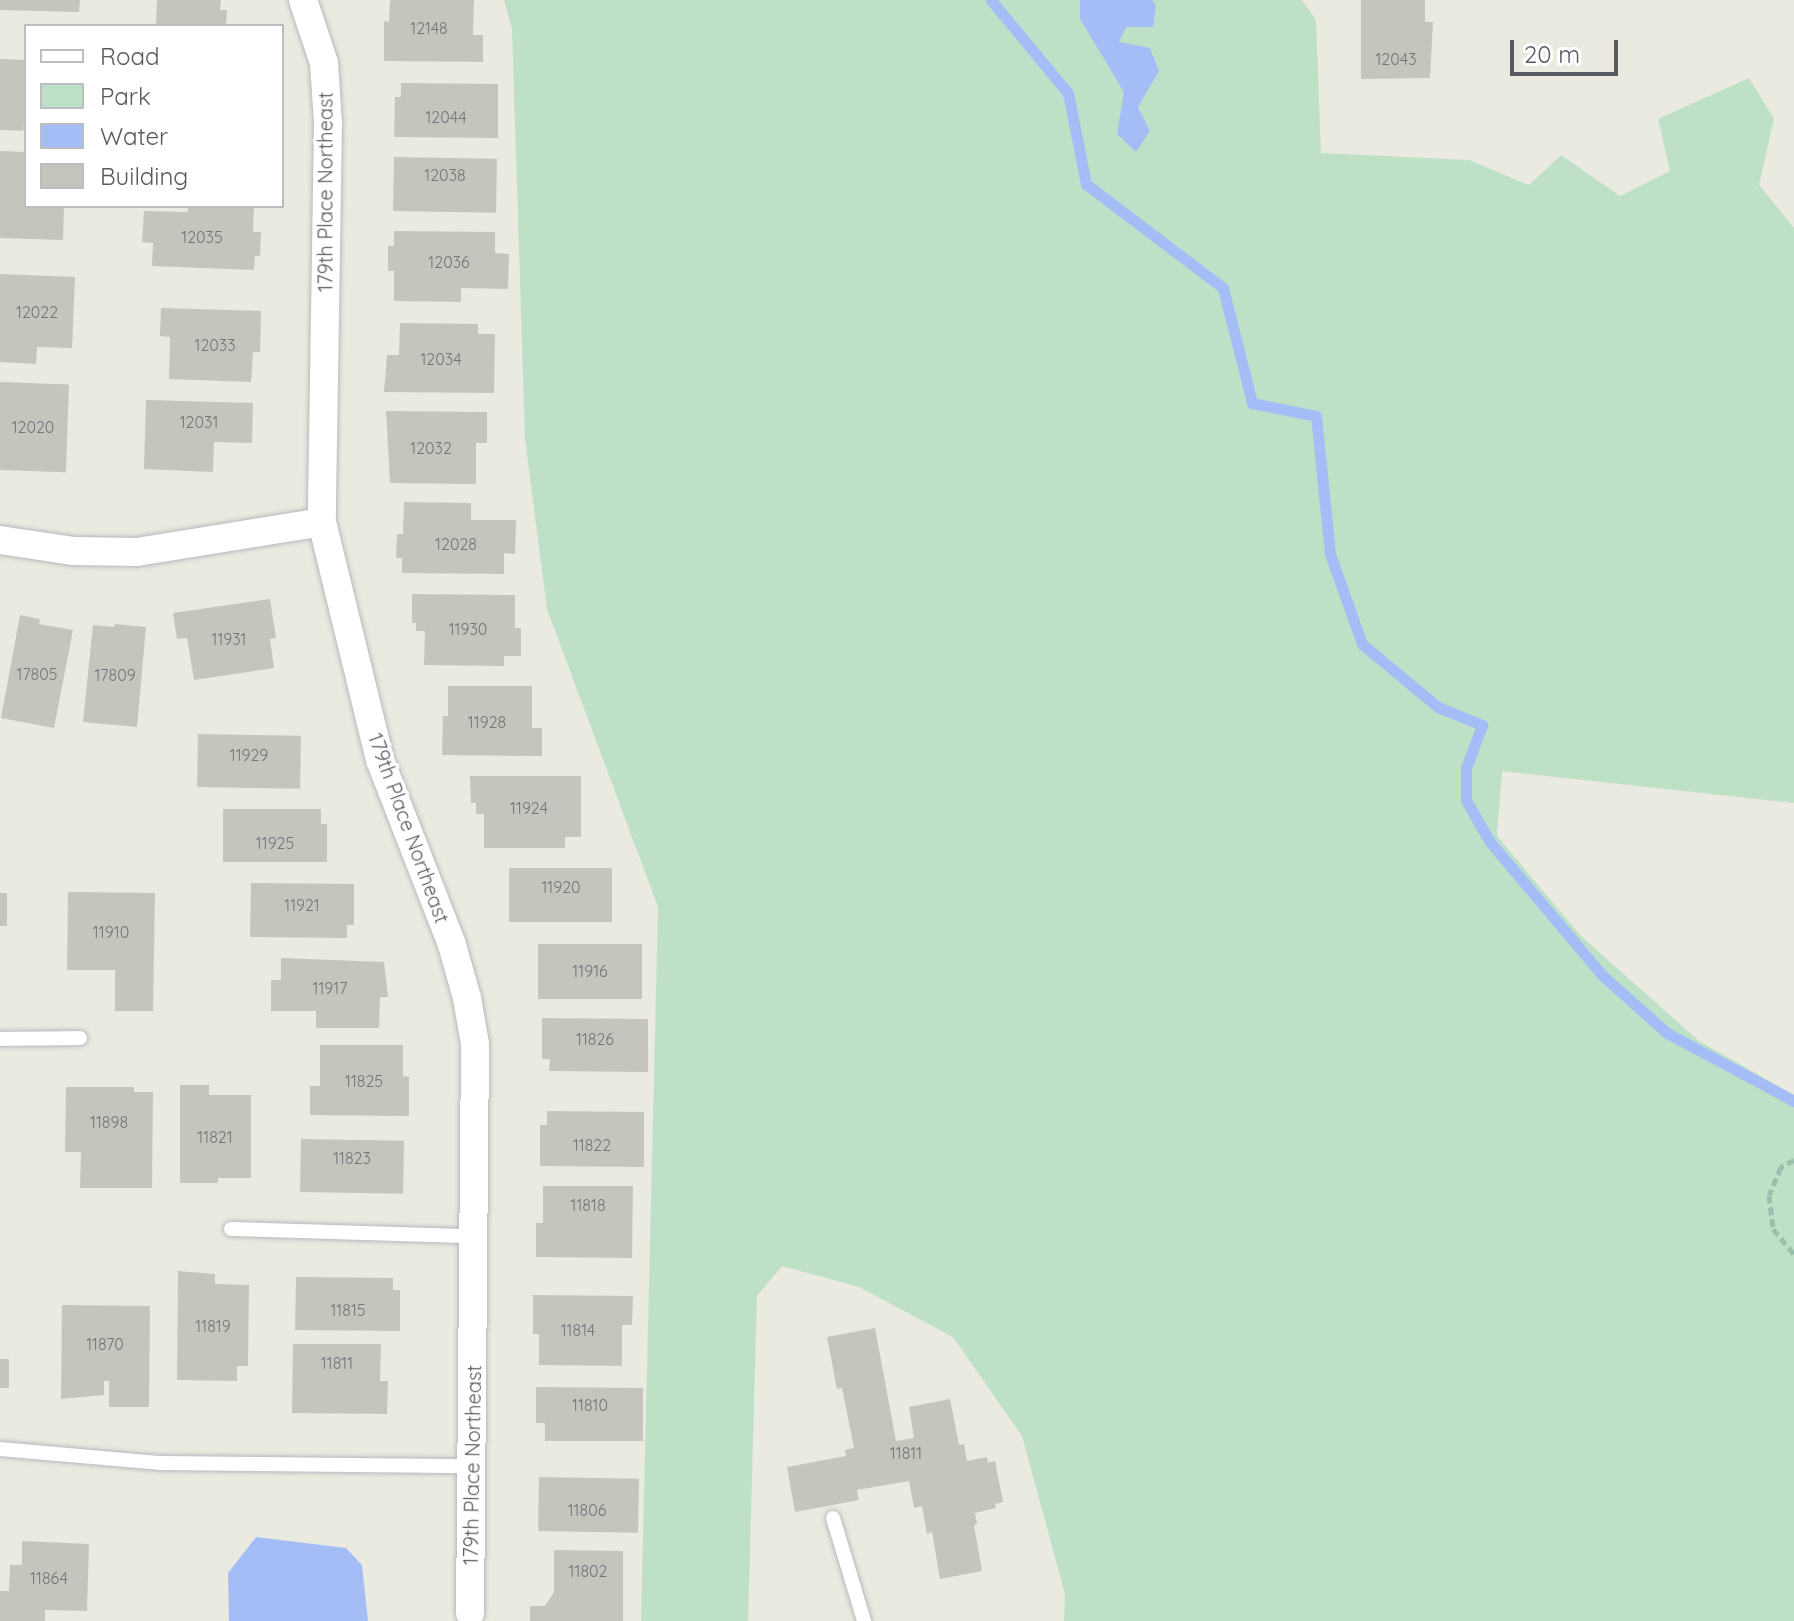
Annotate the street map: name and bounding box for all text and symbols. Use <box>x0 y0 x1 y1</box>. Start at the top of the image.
house number: 12148 <box>410 18 448 38</box>
legend <box>24 24 284 208</box>
scale bar <box>1514 24 1622 74</box>
text: 20 m <box>1524 39 1580 69</box>
text: Road <box>100 41 160 71</box>
house number: 12043 <box>1375 49 1417 69</box>
text: Park <box>100 81 151 111</box>
street label: 179th Place Northeast <box>313 92 337 292</box>
house number: 12044 <box>425 107 467 127</box>
text: Water <box>100 121 168 151</box>
text: Building <box>100 161 188 191</box>
house number: 12038 <box>424 165 466 185</box>
house number: 12035 <box>181 227 223 247</box>
house number: 12036 <box>428 252 470 272</box>
house number: 12022 <box>16 302 58 322</box>
house number: 12033 <box>194 335 236 355</box>
house number: 12034 <box>420 349 462 369</box>
house number: 12031 <box>180 412 218 432</box>
house number: 12020 <box>12 417 54 437</box>
house number: 12032 <box>410 438 452 458</box>
house number: 12028 <box>435 534 477 554</box>
house number: 11930 <box>449 619 487 639</box>
house number: 11931 <box>211 629 247 649</box>
house number: 17805 <box>16 664 58 684</box>
house number: 17809 <box>94 665 136 685</box>
house number: 11928 <box>468 712 506 732</box>
street label: 179th Place Northeast <box>363 730 455 926</box>
house number: 11929 <box>230 745 268 765</box>
house number: 11924 <box>510 798 548 818</box>
house number: 11925 <box>256 833 294 853</box>
house number: 11920 <box>541 877 581 897</box>
house number: 11921 <box>284 895 320 915</box>
house number: 11910 <box>93 922 129 942</box>
house number: 11916 <box>572 961 608 981</box>
house number: 11917 <box>312 978 348 998</box>
house number: 11826 <box>576 1029 614 1049</box>
house number: 11825 <box>345 1071 383 1091</box>
house number: 11898 <box>90 1112 128 1132</box>
house number: 11821 <box>197 1127 233 1147</box>
house number: 11822 <box>573 1135 611 1155</box>
house number: 11823 <box>333 1148 371 1168</box>
house number: 11818 <box>570 1195 606 1215</box>
house number: 11815 <box>330 1300 366 1320</box>
house number: 11819 <box>195 1316 231 1336</box>
house number: 11814 <box>561 1320 595 1340</box>
house number: 11870 <box>86 1334 124 1354</box>
house number: 11811 <box>321 1353 353 1373</box>
street label: 179th Place Northeast <box>458 1365 486 1565</box>
house number: 11810 <box>572 1395 608 1415</box>
house number: 11811 <box>890 1443 922 1463</box>
house number: 11806 <box>568 1500 606 1520</box>
house number: 11802 <box>569 1561 607 1581</box>
house number: 11864 <box>30 1568 68 1588</box>

